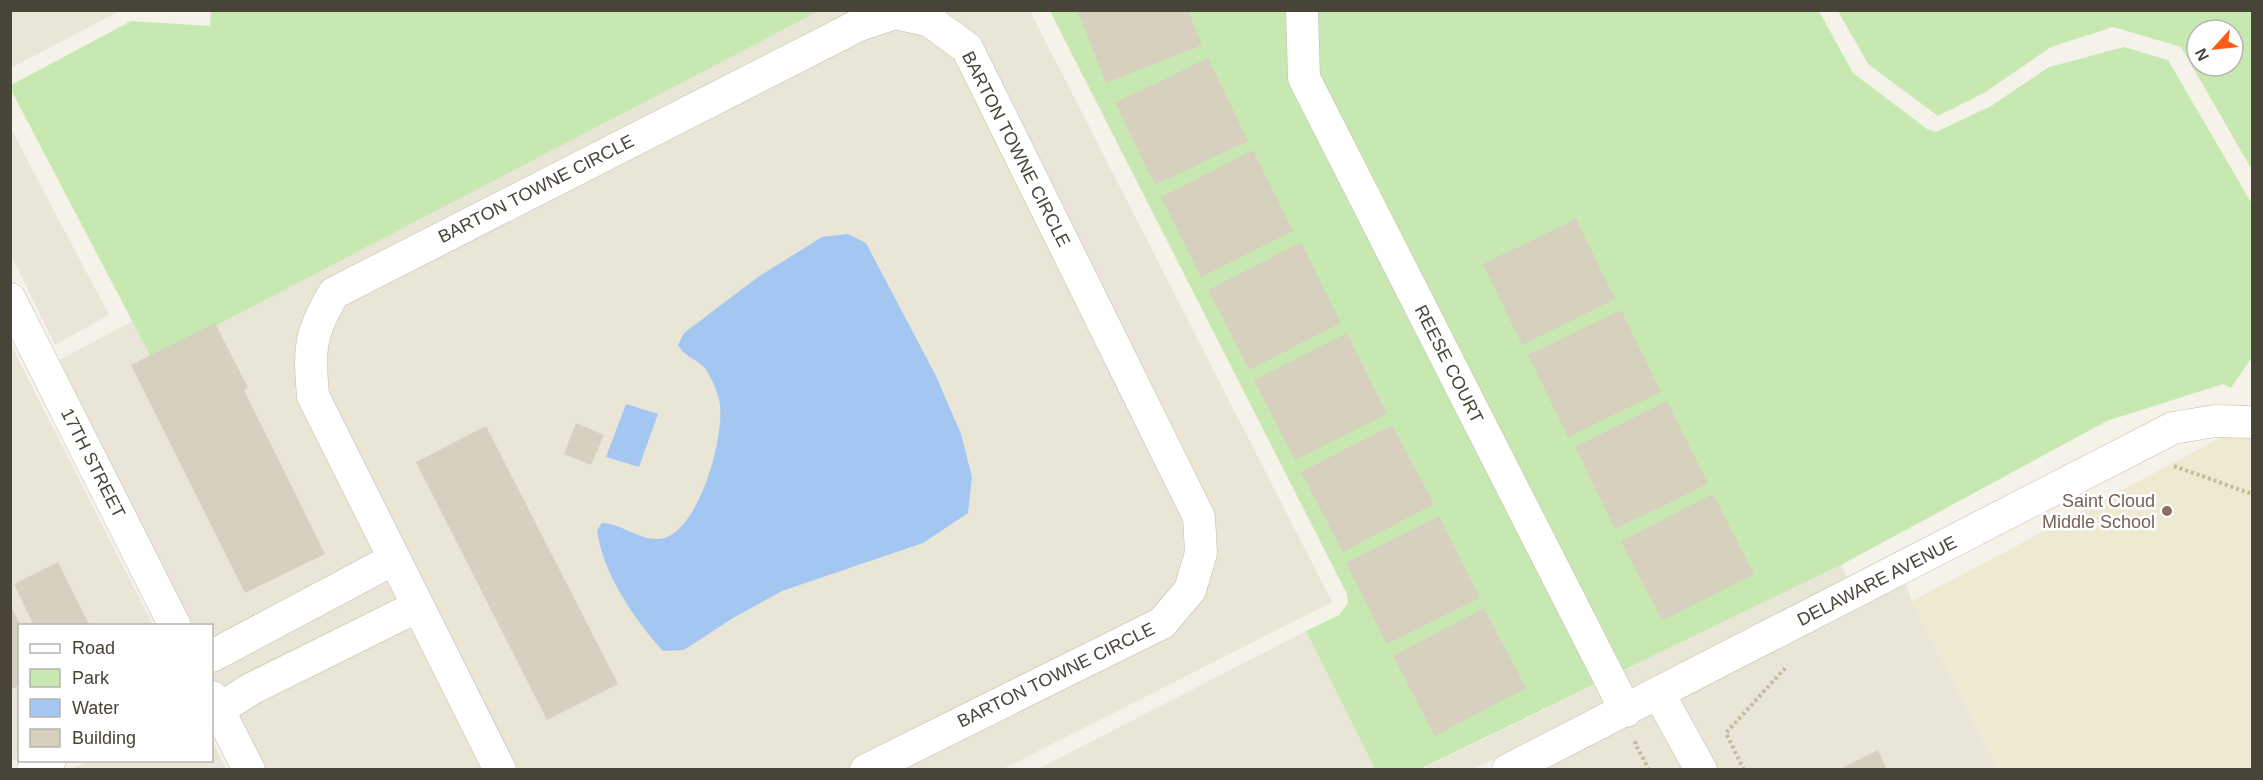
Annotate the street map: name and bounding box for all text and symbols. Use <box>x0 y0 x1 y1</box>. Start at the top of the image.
north arrow <box>2185 18 2245 78</box>
text: N <box>2192 46 2212 64</box>
street label: BARTON TOWNE CIRCLE <box>958 48 1074 250</box>
street label: BARTON TOWNE CIRCLE <box>435 131 637 247</box>
street label: REESE COURT <box>1411 302 1487 426</box>
street label: 17TH STREET <box>57 405 129 521</box>
place label: Saint Cloud Middle School <box>2042 491 2155 532</box>
marker: Saint Cloud Middle School <box>2160 504 2174 518</box>
street label: DELAWARE AVENUE <box>1794 532 1960 630</box>
street label: BARTON TOWNE CIRCLE <box>954 619 1158 731</box>
legend <box>18 624 213 762</box>
text: Road <box>72 638 115 658</box>
text: Park <box>72 668 110 688</box>
text: Water <box>72 698 119 718</box>
text: Building <box>72 728 136 748</box>

